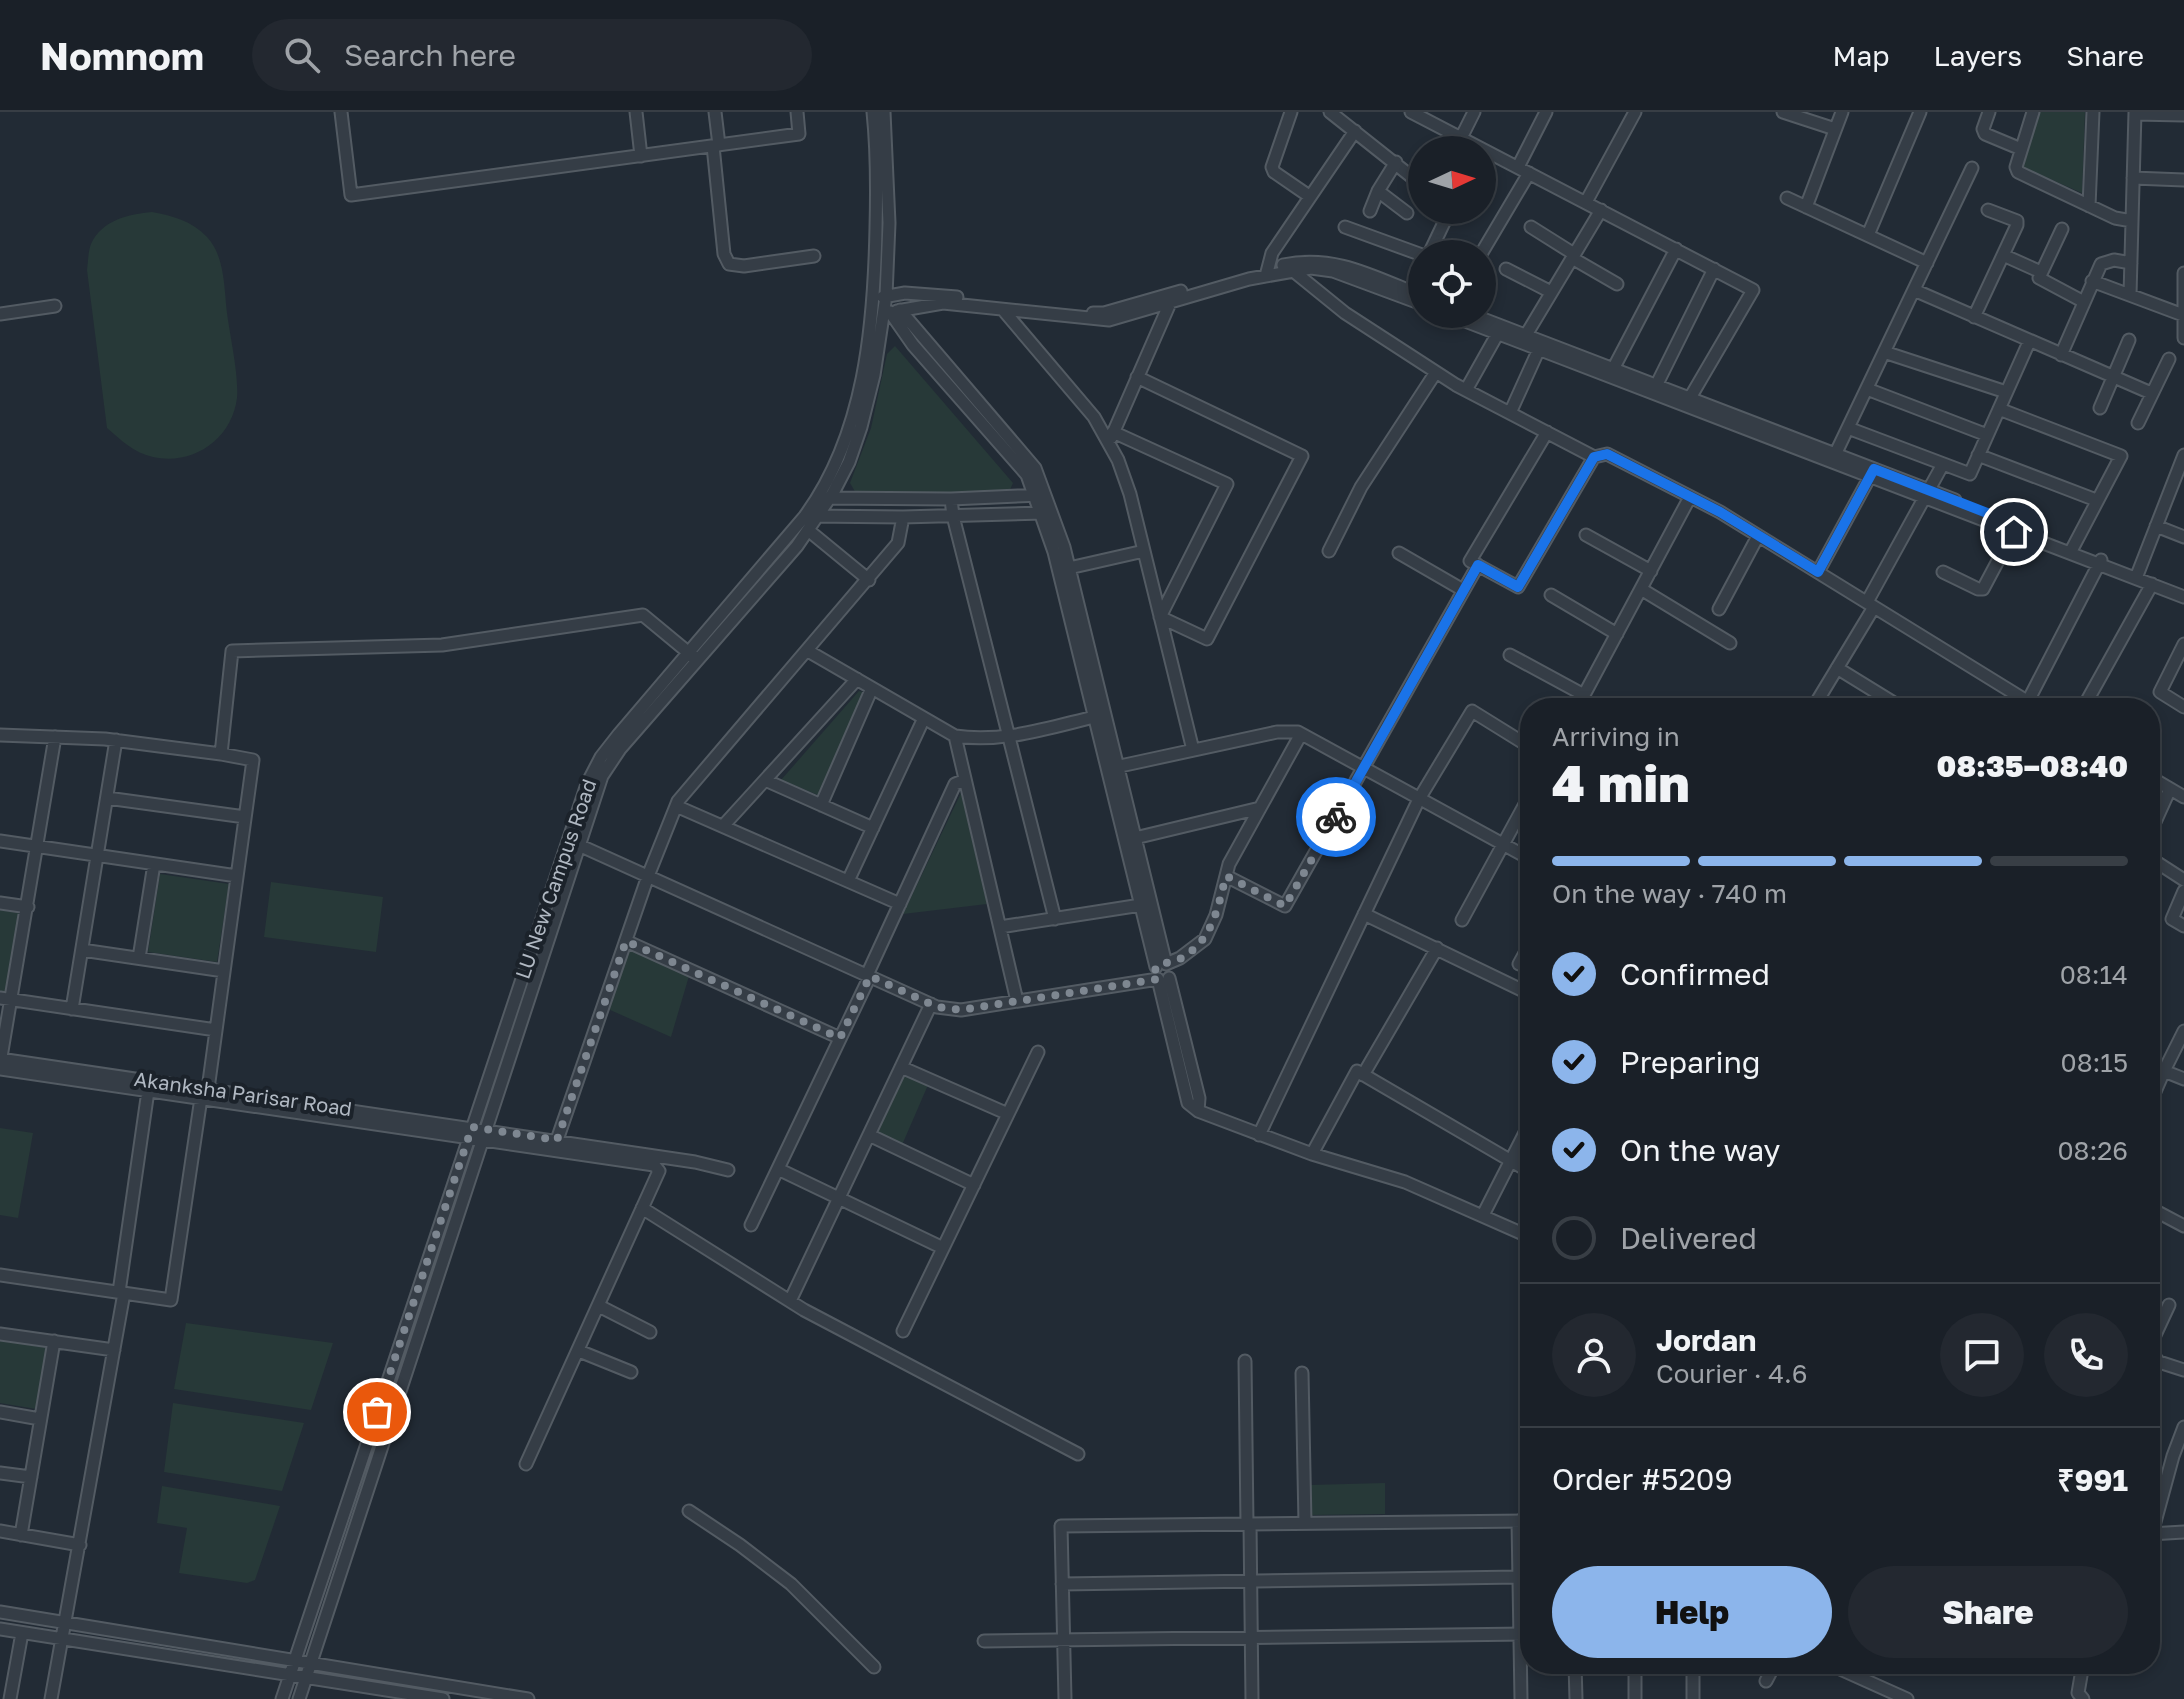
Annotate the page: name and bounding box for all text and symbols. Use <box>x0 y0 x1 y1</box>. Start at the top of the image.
search box <box>252 19 812 91</box>
text: Nomnom <box>40 33 204 78</box>
icon: search <box>280 33 324 77</box>
text: Search here <box>344 37 516 73</box>
text: Map <box>1832 39 1890 72</box>
text: Layers <box>1934 39 2022 72</box>
text: Share <box>2066 39 2144 72</box>
north arrow <box>1408 136 1496 224</box>
map controls <box>1408 136 1496 328</box>
button: locate <box>1408 240 1496 328</box>
pin <box>1980 498 2048 566</box>
icon: home <box>1992 510 2036 554</box>
text: Arriving in <box>1552 721 1680 752</box>
text: 08:35–08:40 <box>1937 748 2128 784</box>
text: 4 min <box>1552 751 1690 813</box>
street label: LU New Campus Road <box>510 776 601 982</box>
courier <box>1296 777 1376 857</box>
icon: bike <box>1314 795 1358 839</box>
text: On the way · 740 m <box>1552 878 1787 909</box>
icon: check <box>1552 952 1596 996</box>
text: Confirmed <box>1620 956 1770 992</box>
text: 08:14 <box>2060 959 2128 990</box>
icon: check <box>1552 1040 1596 1084</box>
text: Preparing <box>1620 1044 1761 1080</box>
text: 08:15 <box>2061 1047 2128 1078</box>
street label: Akanksha Parisar Road <box>133 1066 354 1120</box>
icon: check <box>1552 1128 1596 1172</box>
text: On the way <box>1620 1132 1780 1168</box>
text: 08:26 <box>2057 1135 2128 1166</box>
text: Delivered <box>1620 1220 1757 1256</box>
button: person <box>1552 1313 1636 1397</box>
button: chat <box>1940 1313 2024 1397</box>
button: phone <box>2044 1313 2128 1397</box>
text: Jordan <box>1656 1322 1756 1358</box>
text: Courier · 4.6 <box>1656 1358 1808 1389</box>
pin <box>343 1378 411 1446</box>
icon: bag <box>355 1390 399 1434</box>
text: Order #5209 <box>1552 1461 1733 1497</box>
text: ₹991 <box>2057 1462 2128 1498</box>
button: Help <box>1552 1566 1832 1658</box>
button: Share <box>1848 1566 2128 1658</box>

